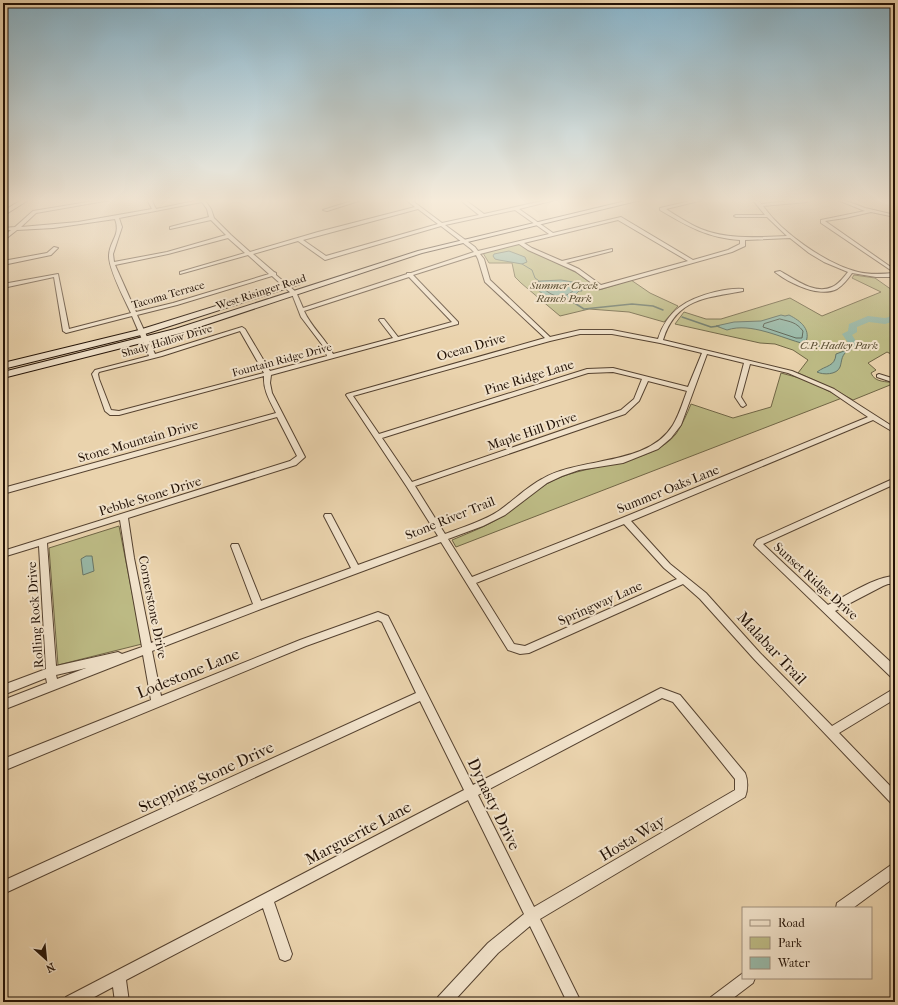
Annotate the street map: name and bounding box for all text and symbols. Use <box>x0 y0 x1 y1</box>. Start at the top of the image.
street label: West Risinger Road <box>214 271 308 313</box>
street label: Tacoma Terrace <box>130 278 206 312</box>
park label: Summer Creek Ranch Park <box>529 279 598 305</box>
street label: Shady Hollow Drive <box>120 322 214 360</box>
street label: Ocean Drive <box>435 330 508 364</box>
park label: C.P. Hadley Park <box>800 339 878 352</box>
street label: Fountain Ridge Drive <box>231 340 334 380</box>
street label: Pine Ridge Lane <box>483 356 576 398</box>
street label: Maple Hill Drive <box>485 409 579 453</box>
street label: Stone Mountain Drive <box>76 417 200 465</box>
street label: Summer Oaks Lane <box>615 461 722 516</box>
street label: Pebble Stone Drive <box>97 473 204 519</box>
street label: Stone River Trail <box>403 493 497 543</box>
street label: Sunset Ridge Drive <box>771 539 862 623</box>
street label: Cornerstone Drive <box>136 554 170 660</box>
street label: Rolling Rock Drive <box>24 561 46 669</box>
street label: Springway Lane <box>556 577 645 628</box>
street label: Malabar Trail <box>733 608 811 689</box>
street label: Lodestone Lane <box>134 644 242 702</box>
street label: Stepping Stone Drive <box>135 737 277 817</box>
street label: Dynasty Drive <box>464 755 524 853</box>
street label: Marguerite Lane <box>302 797 414 869</box>
street label: Hosta Way <box>596 811 669 865</box>
legend <box>742 907 872 979</box>
text: Road <box>778 916 805 930</box>
text: Park <box>778 936 803 950</box>
north arrow <box>26 939 66 979</box>
text: Water <box>777 956 811 970</box>
text: N <box>43 960 57 975</box>

